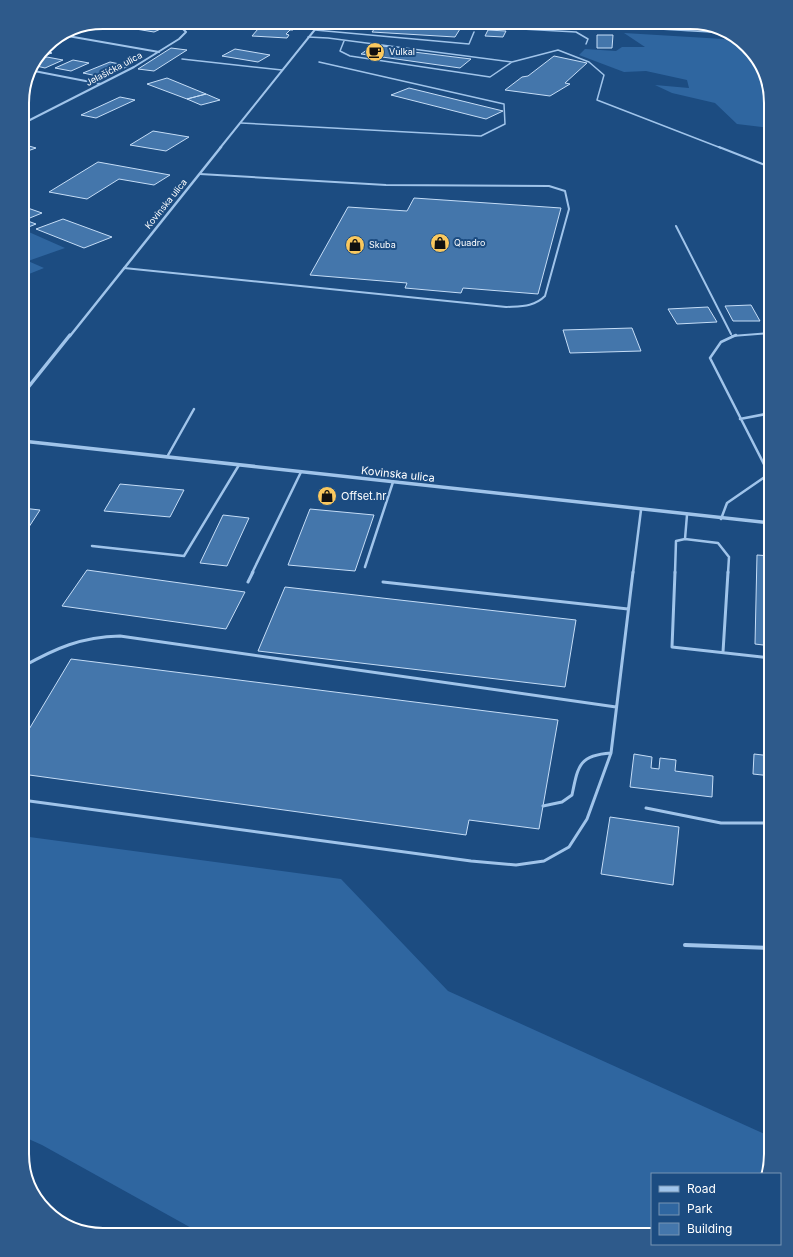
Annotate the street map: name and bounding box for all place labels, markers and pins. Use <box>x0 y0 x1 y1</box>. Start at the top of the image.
cafe icon: Vulkal <box>364 41 386 63</box>
place label: Vulkal <box>389 46 415 57</box>
shop icon: Quadro <box>429 232 451 254</box>
shop icon: Skuba <box>344 234 366 256</box>
place label: Quadro <box>454 237 485 248</box>
place label: Skuba <box>369 239 396 250</box>
shop icon: Offset.hr <box>316 485 338 507</box>
place label: Offset.hr <box>341 489 387 503</box>

